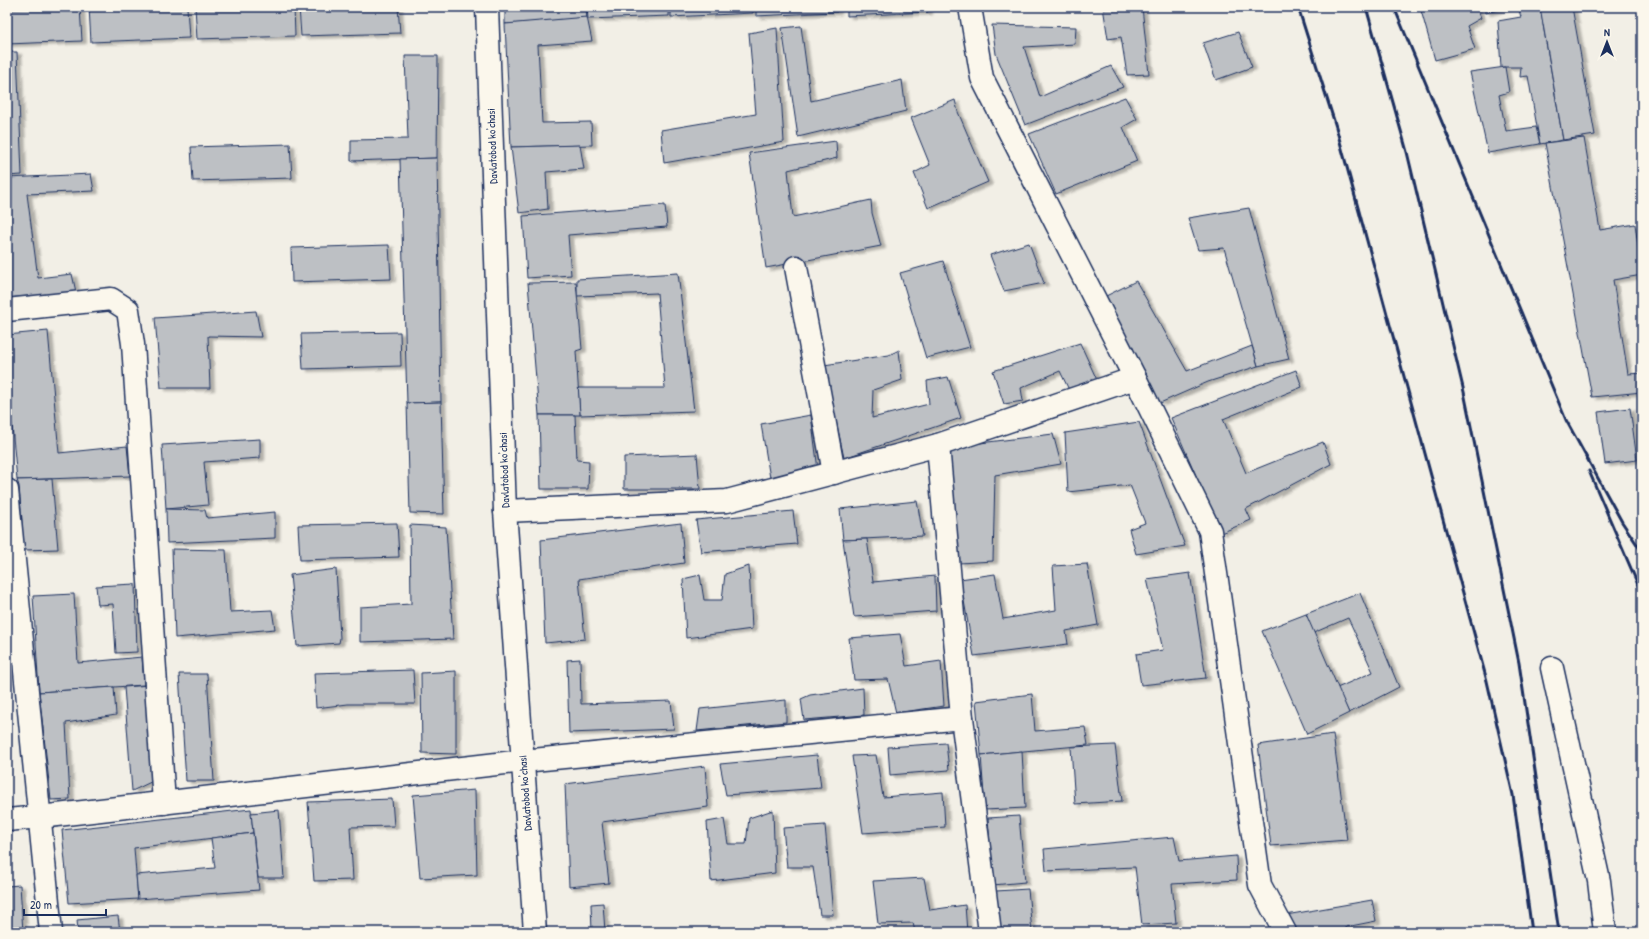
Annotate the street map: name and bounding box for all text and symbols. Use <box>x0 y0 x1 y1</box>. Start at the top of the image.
north arrow <box>1587 22 1627 62</box>
text: N <box>1604 25 1610 39</box>
street label: Davlatobod ko'chasi <box>484 108 500 184</box>
street label: Davlatobod ko'chasi <box>496 432 512 508</box>
street label: Davlatobod ko'chasi <box>515 755 535 831</box>
scale bar <box>24 891 106 917</box>
text: 20 m <box>30 896 52 913</box>

